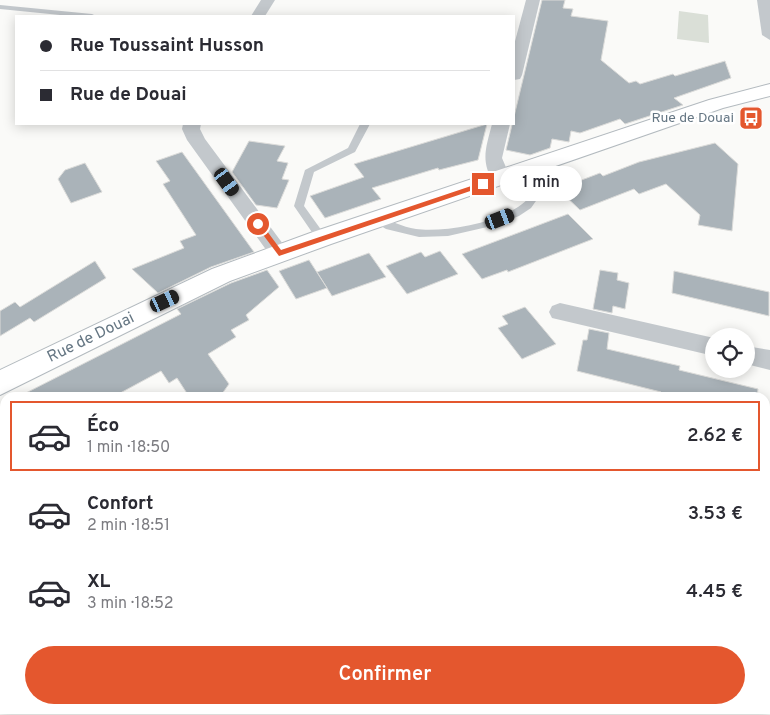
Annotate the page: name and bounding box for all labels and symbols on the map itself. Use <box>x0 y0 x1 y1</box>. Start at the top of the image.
bus stop icon: Rue de Douai <box>738 105 764 131</box>
place label: Rue de Douai <box>651 110 734 127</box>
car <box>212 165 241 199</box>
callout: 1 min <box>500 166 583 202</box>
route end <box>472 173 494 195</box>
car <box>483 207 516 231</box>
route start <box>247 213 269 235</box>
car <box>148 288 181 314</box>
street label: Rue de Douai <box>44 308 138 368</box>

